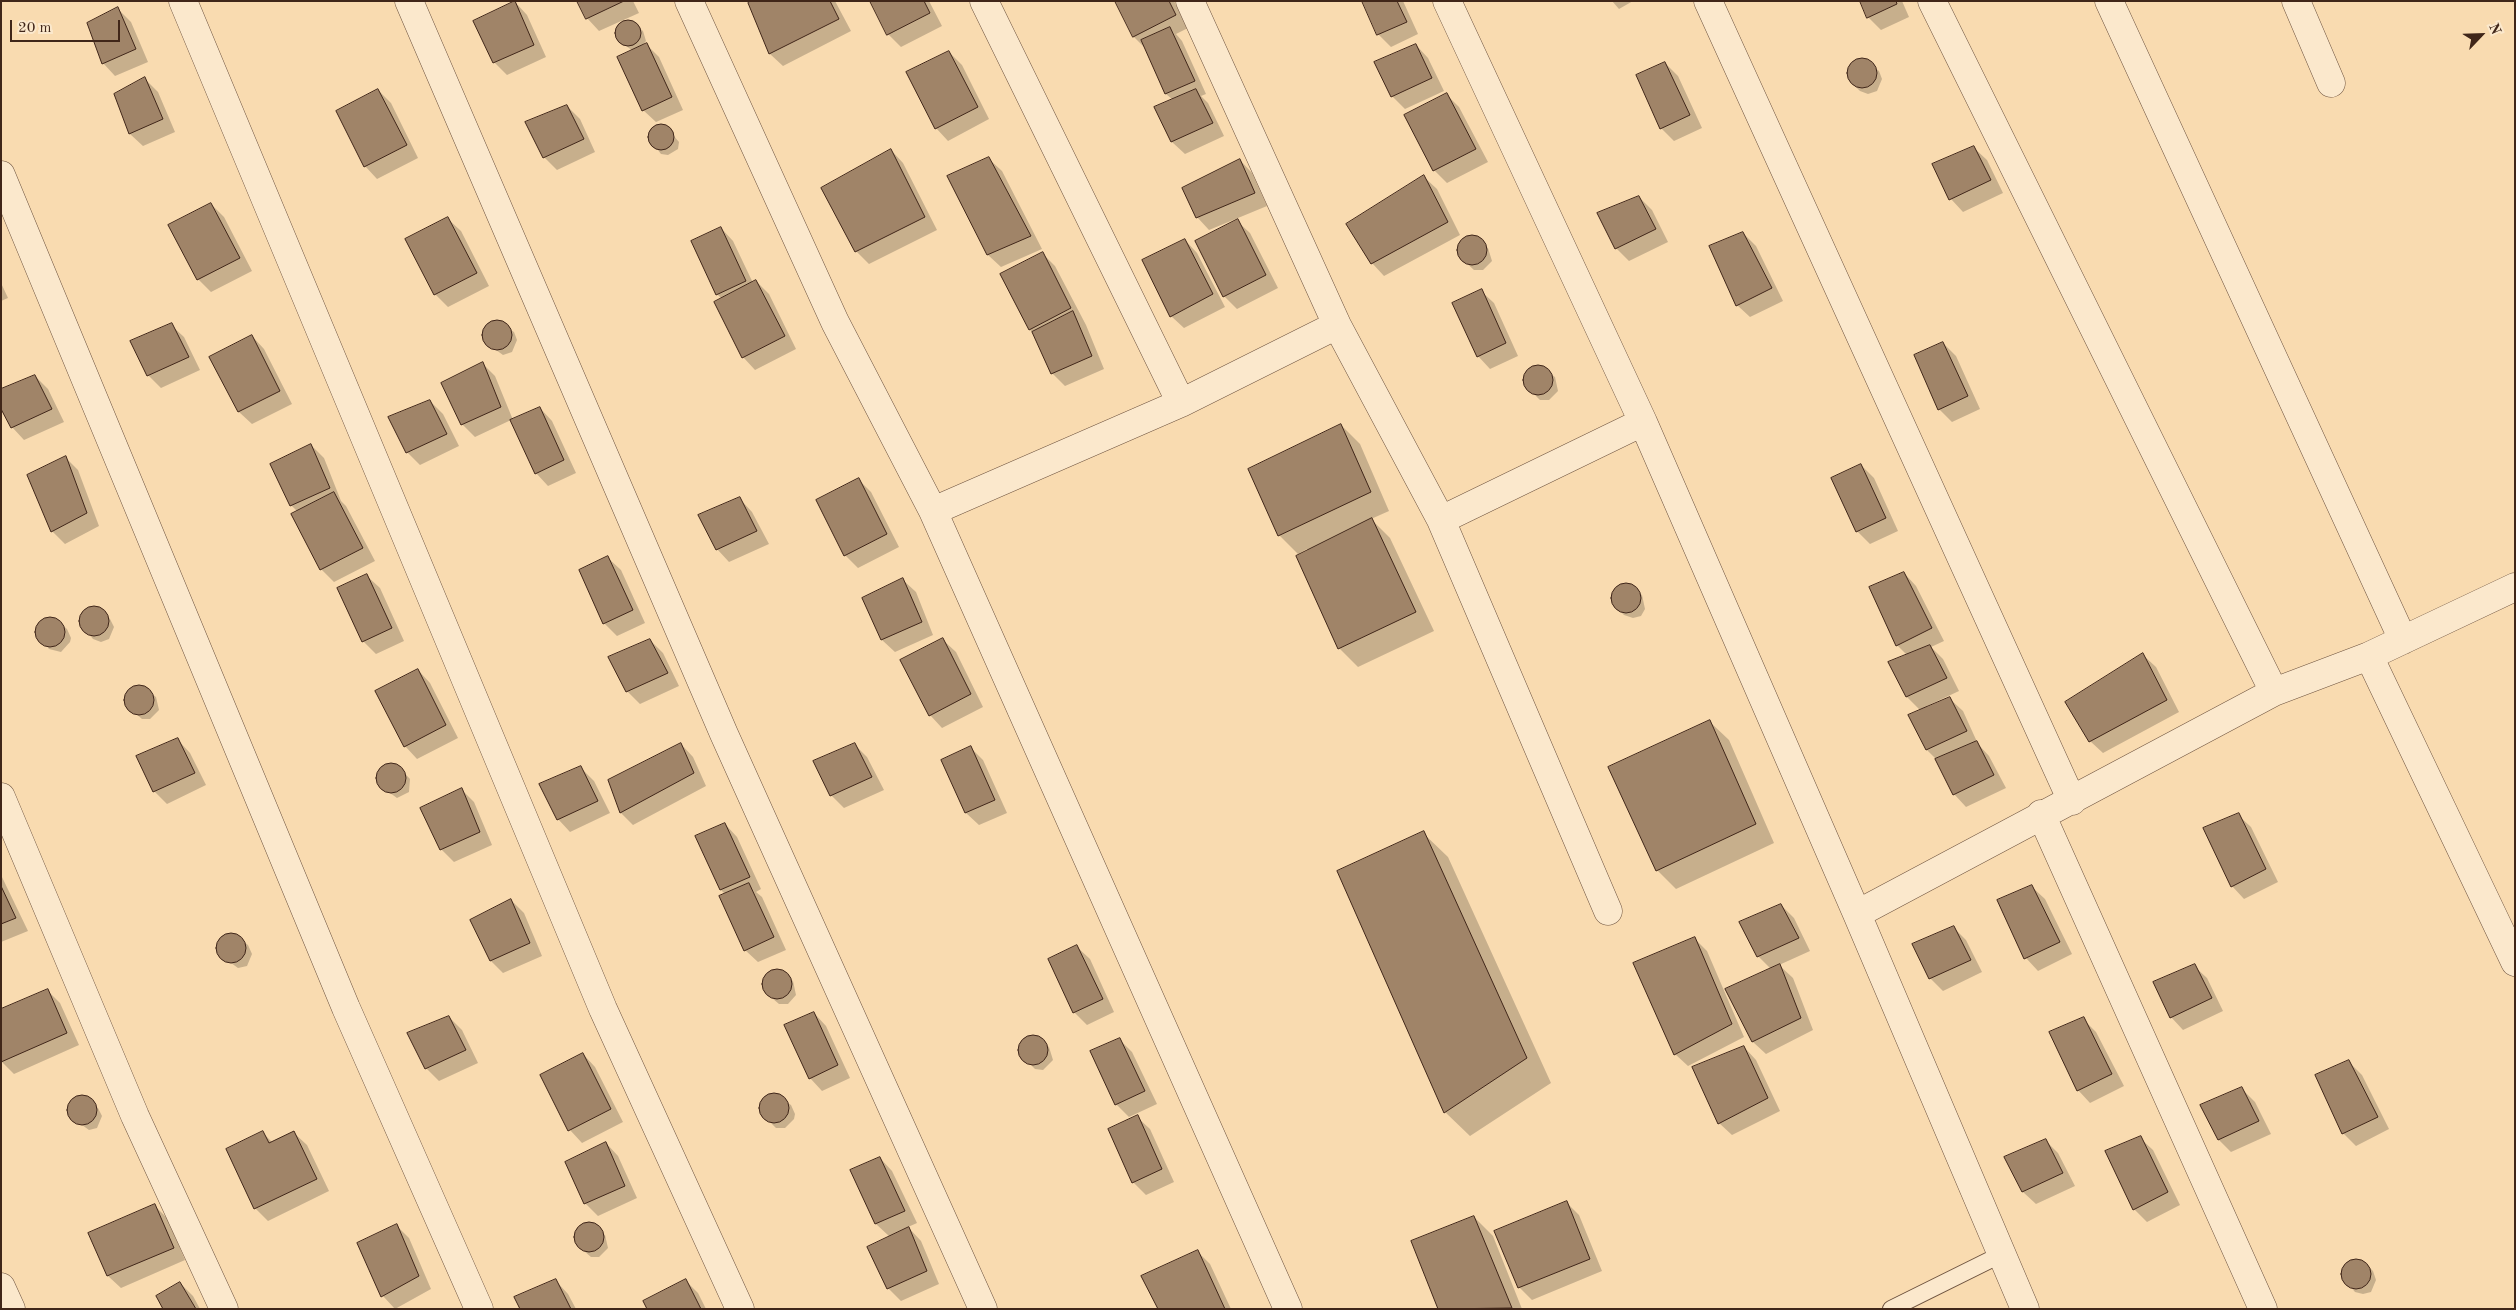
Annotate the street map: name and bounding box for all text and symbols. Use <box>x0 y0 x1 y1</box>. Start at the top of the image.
scale bar <box>12 10 122 42</box>
north arrow <box>2456 10 2506 60</box>
text: 20 m <box>18 21 52 36</box>
text: N <box>2486 21 2503 37</box>

